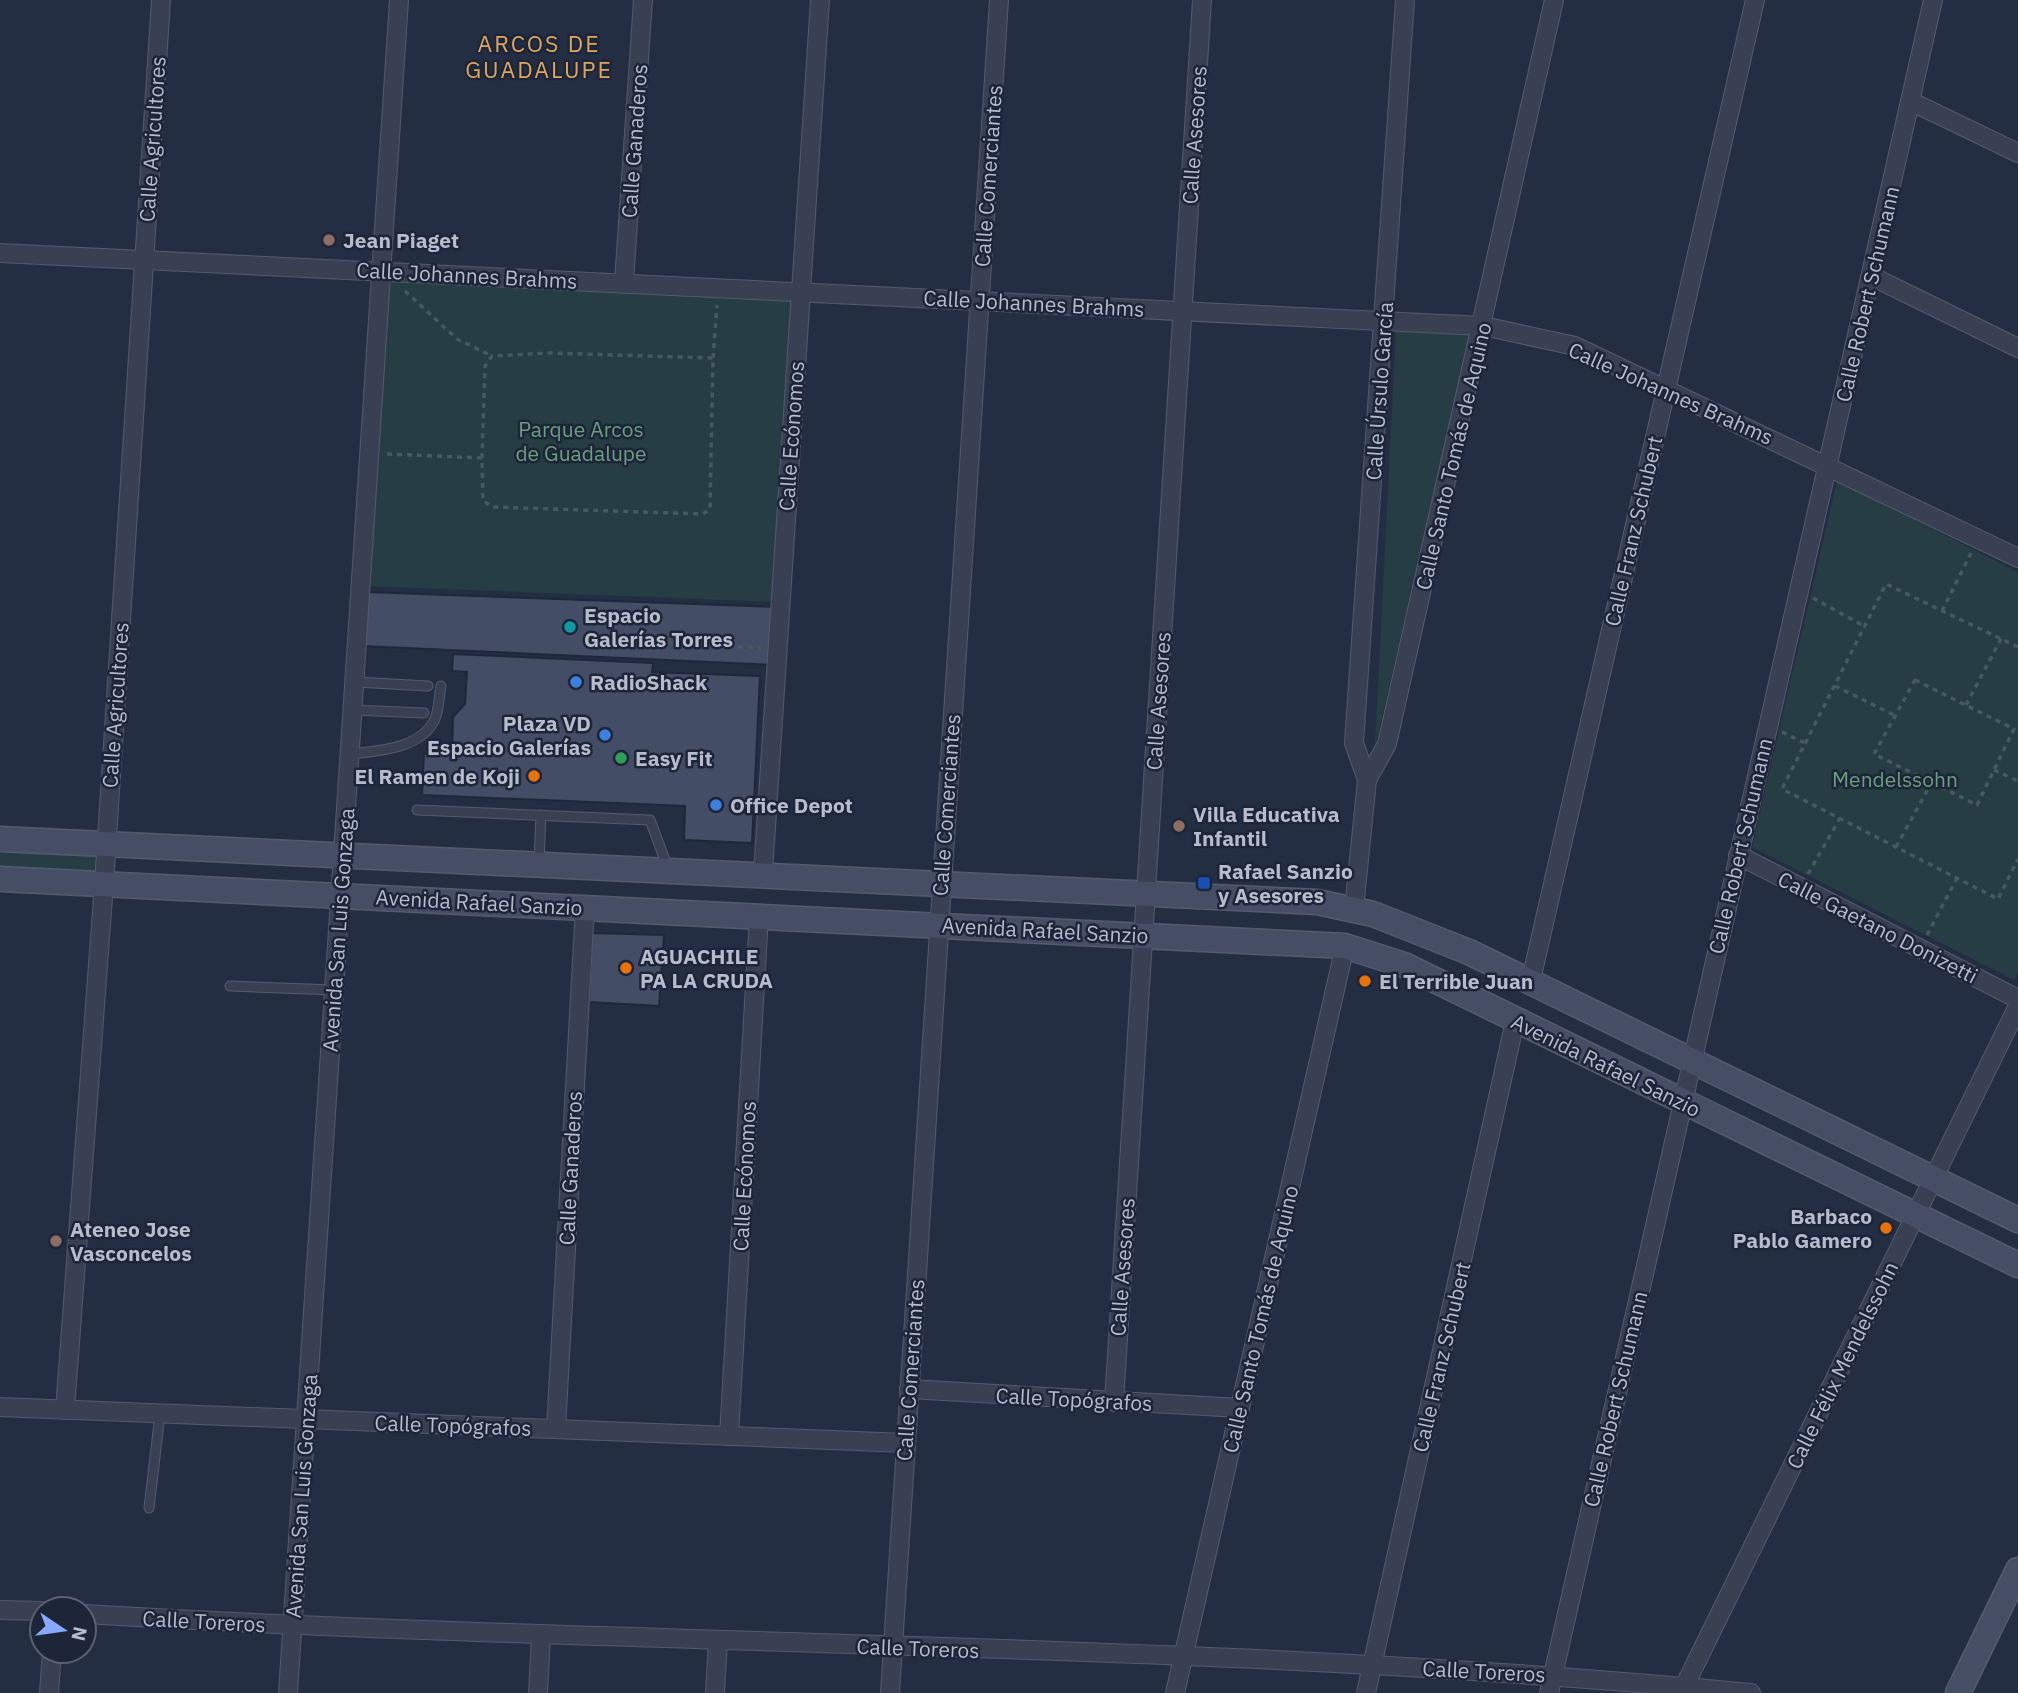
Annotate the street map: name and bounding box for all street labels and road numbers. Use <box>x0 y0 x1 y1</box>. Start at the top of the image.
street label: Calle Agricultores <box>132 55 172 223</box>
street label: Calle Ganaderos <box>615 63 653 219</box>
street label: Calle Asesores <box>1175 65 1213 205</box>
street label: Calle Comerciantes <box>968 84 1008 268</box>
street label: Calle Robert Schumann <box>1829 183 1905 405</box>
street label: Calle Johannes Brahms <box>356 255 578 295</box>
street label: Calle Johannes Brahms <box>923 283 1145 323</box>
street label: Calle Úrsulo García <box>1359 301 1399 481</box>
street label: Calle Santo Tomás de Aquino <box>1409 319 1497 593</box>
street label: Calle Johannes Brahms <box>1564 335 1778 451</box>
street label: Calle Ecónomos <box>772 360 810 512</box>
street label: Calle Franz Schubert <box>1597 433 1669 629</box>
street label: Calle Agricultores <box>95 621 135 789</box>
street label: Calle Asesores <box>1139 631 1177 771</box>
street label: Calle Comerciantes <box>926 713 966 897</box>
street label: Calle Robert Schumann <box>1702 735 1778 957</box>
street label: Avenida San Luis Gonzaga <box>315 807 361 1053</box>
street label: Calle Gaetano Donizetti <box>1773 864 1983 990</box>
street label: Avenida Rafael Sanzio <box>375 883 583 921</box>
street label: Avenida Rafael Sanzio <box>941 911 1149 949</box>
street label: Avenida Rafael Sanzio <box>1507 1007 1705 1123</box>
street label: Calle Ganaderos <box>552 1090 588 1246</box>
street label: Calle Ecónomos <box>726 1100 762 1252</box>
street label: Calle Santo Tomás de Aquino <box>1216 1182 1304 1456</box>
street label: Calle Asesores <box>1103 1197 1141 1337</box>
street label: Calle Félix Mendelssohn <box>1780 1257 1904 1473</box>
street label: Calle Franz Schubert <box>1405 1259 1477 1455</box>
street label: Calle Comerciantes <box>890 1278 930 1462</box>
street label: Calle Robert Schumann <box>1577 1288 1653 1510</box>
street label: Avenida San Luis Gonzaga <box>278 1373 324 1619</box>
street label: Calle Topógrafos <box>995 1381 1153 1417</box>
street label: Calle Topógrafos <box>374 1408 532 1442</box>
street label: Calle Toreros <box>142 1604 266 1638</box>
street label: Calle Toreros <box>856 1632 980 1664</box>
street label: Calle Toreros <box>1422 1654 1546 1688</box>

